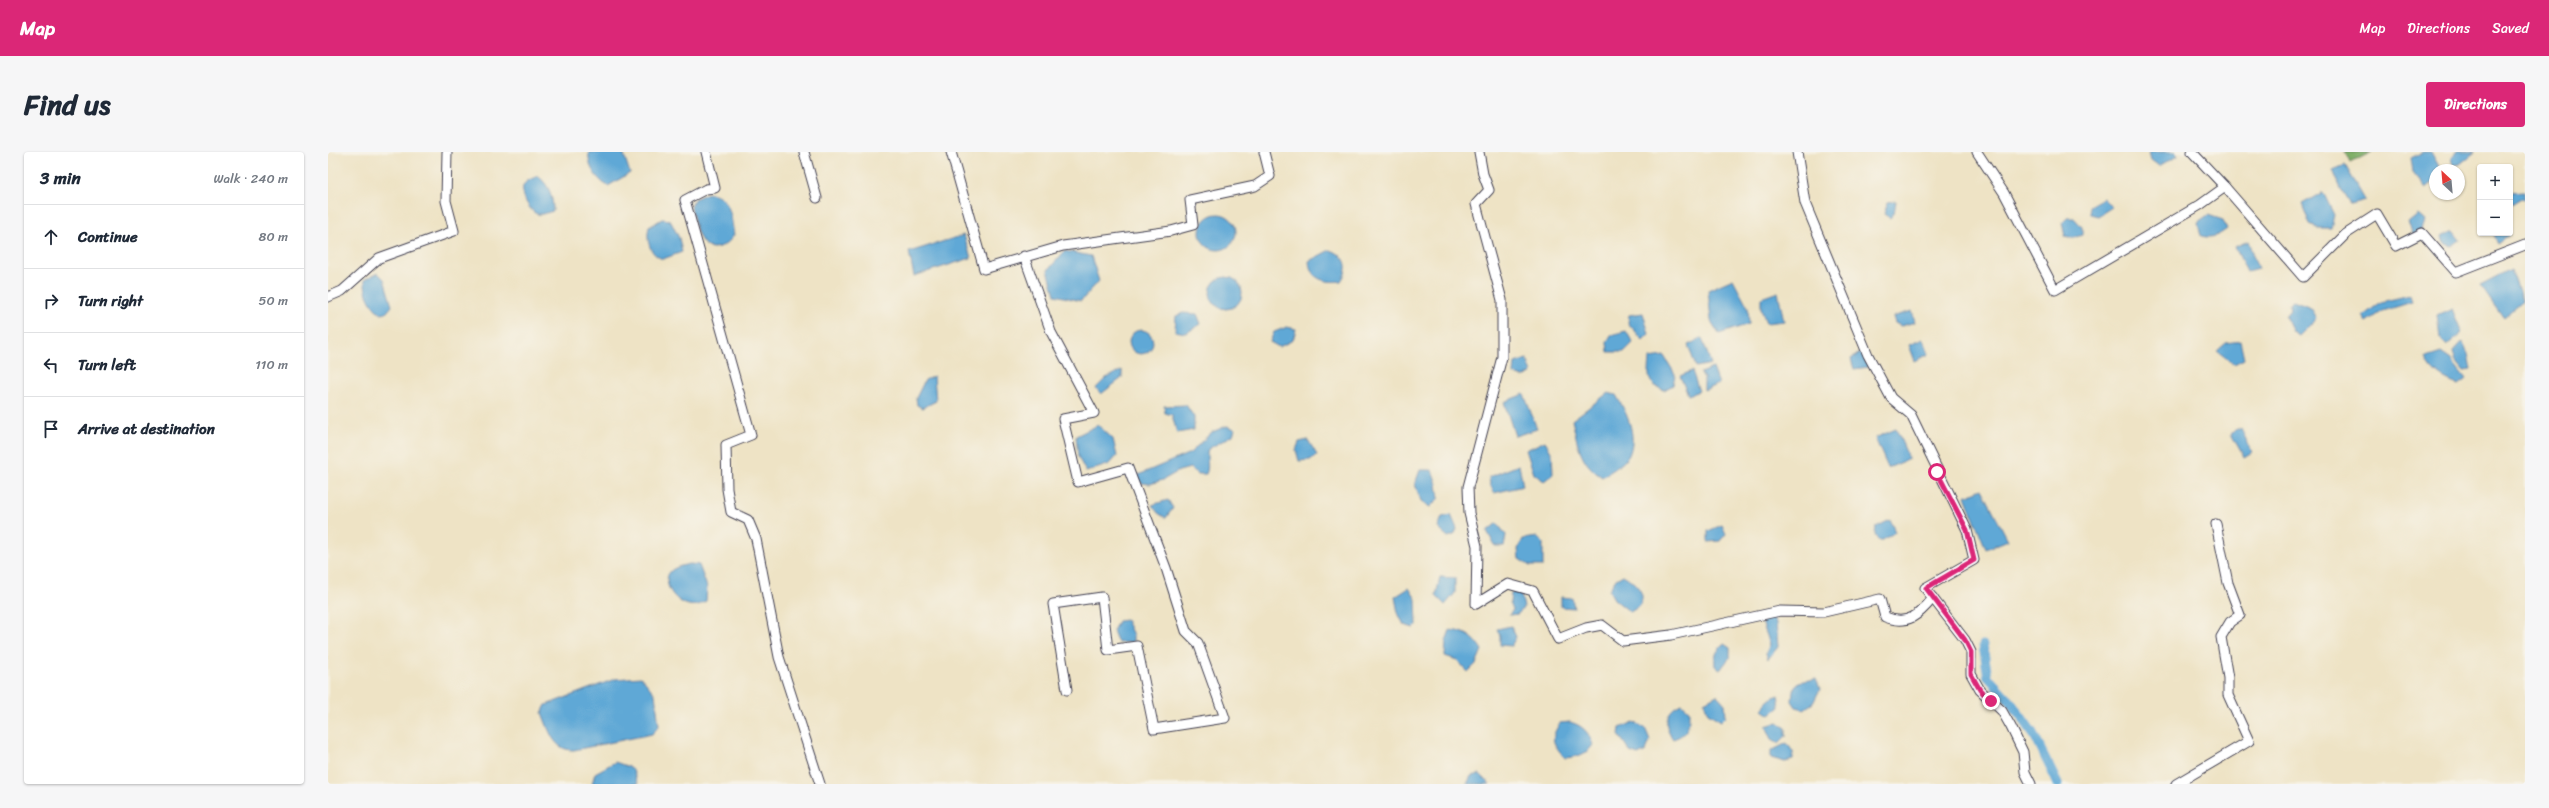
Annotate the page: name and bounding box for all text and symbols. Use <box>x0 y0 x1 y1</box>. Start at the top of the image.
text: Map <box>20 12 55 45</box>
text: Map <box>2359 16 2385 41</box>
text: Directions <box>2407 16 2470 41</box>
text: Saved <box>2492 16 2529 41</box>
text: Find us <box>24 80 111 129</box>
button: Directions <box>2426 82 2525 127</box>
text: 3 min <box>40 163 81 193</box>
north arrow <box>2429 164 2465 200</box>
map controls <box>2477 164 2513 236</box>
button: + <box>2477 164 2513 200</box>
text: Walk · 240 m <box>213 167 288 190</box>
button: − <box>2477 200 2513 236</box>
text: Continue <box>78 224 138 250</box>
text: 80 m <box>259 225 288 248</box>
icon: ahead <box>40 226 62 248</box>
text: Turn right <box>78 288 143 314</box>
text: 50 m <box>258 289 288 312</box>
icon: right <box>40 290 62 312</box>
text: Turn left <box>78 352 136 378</box>
text: 110 m <box>255 353 288 376</box>
icon: left <box>40 354 62 376</box>
text: Arrive at destination <box>78 416 215 442</box>
icon: arrive <box>40 418 62 440</box>
route start <box>1928 463 1946 481</box>
route end <box>1982 692 2000 710</box>

